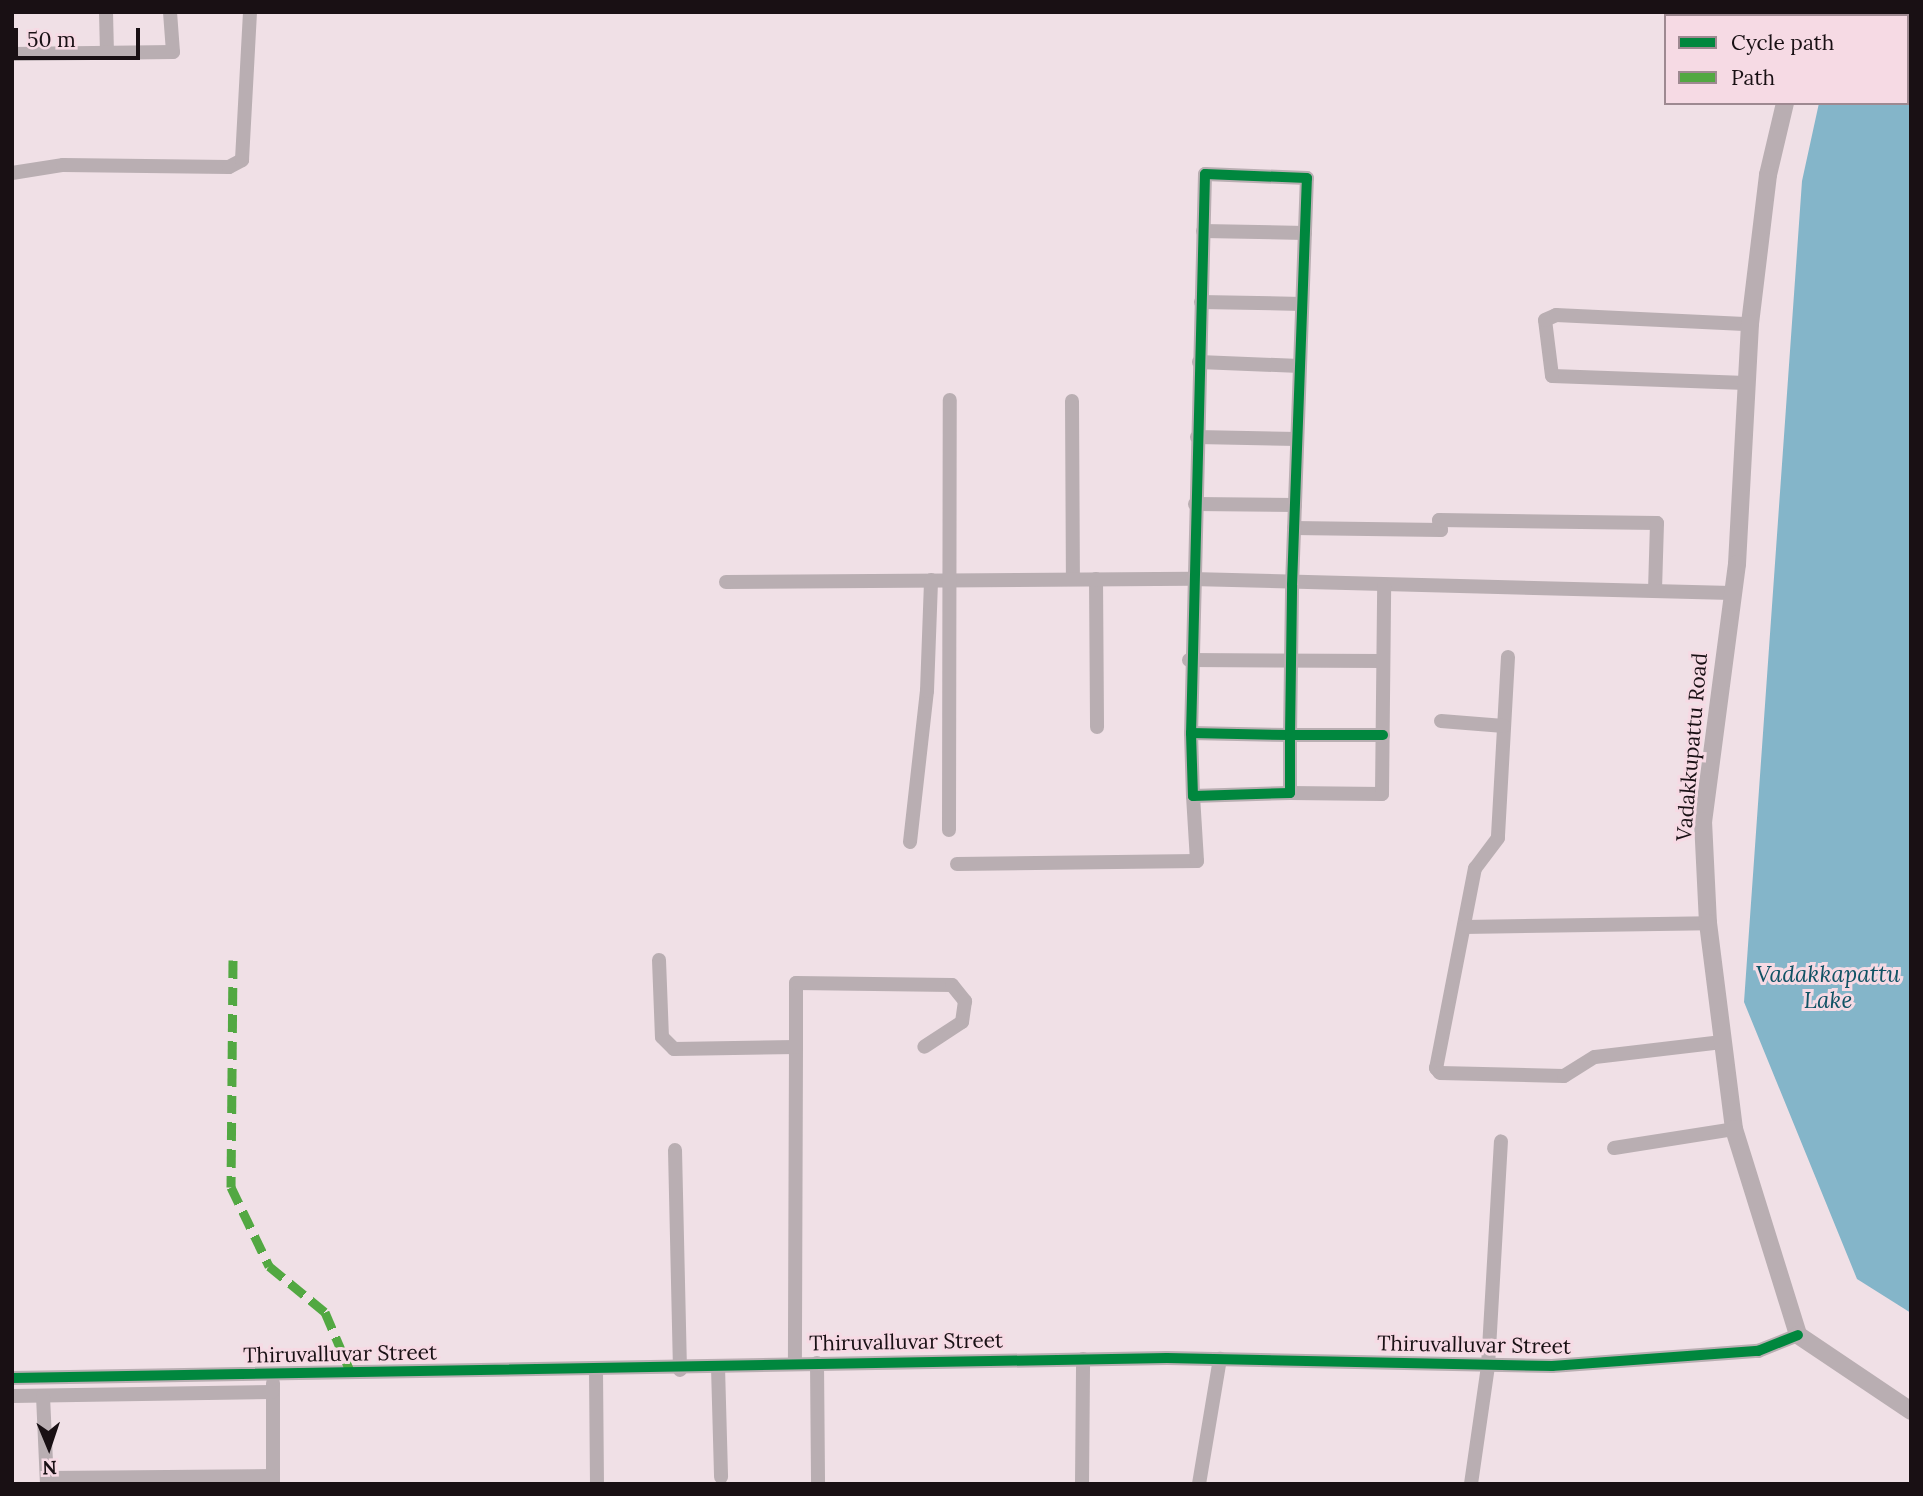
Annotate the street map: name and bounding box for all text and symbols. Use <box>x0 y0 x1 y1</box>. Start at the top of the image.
scale bar <box>18 14 144 58</box>
legend <box>1664 14 1909 105</box>
text: 50 m <box>27 26 76 53</box>
text: Cycle path <box>1731 29 1834 56</box>
text: Path <box>1731 64 1775 91</box>
street label: Vadakkupattu Road <box>1671 652 1713 842</box>
water label: Vadakkapattu Lake <box>1756 960 1900 1014</box>
street label: Thiruvalluvar Street <box>809 1328 1003 1356</box>
street label: Thiruvalluvar Street <box>1377 1331 1571 1359</box>
street label: Thiruvalluvar Street <box>243 1340 437 1368</box>
north arrow <box>14 1412 84 1482</box>
text: N <box>42 1456 57 1480</box>

